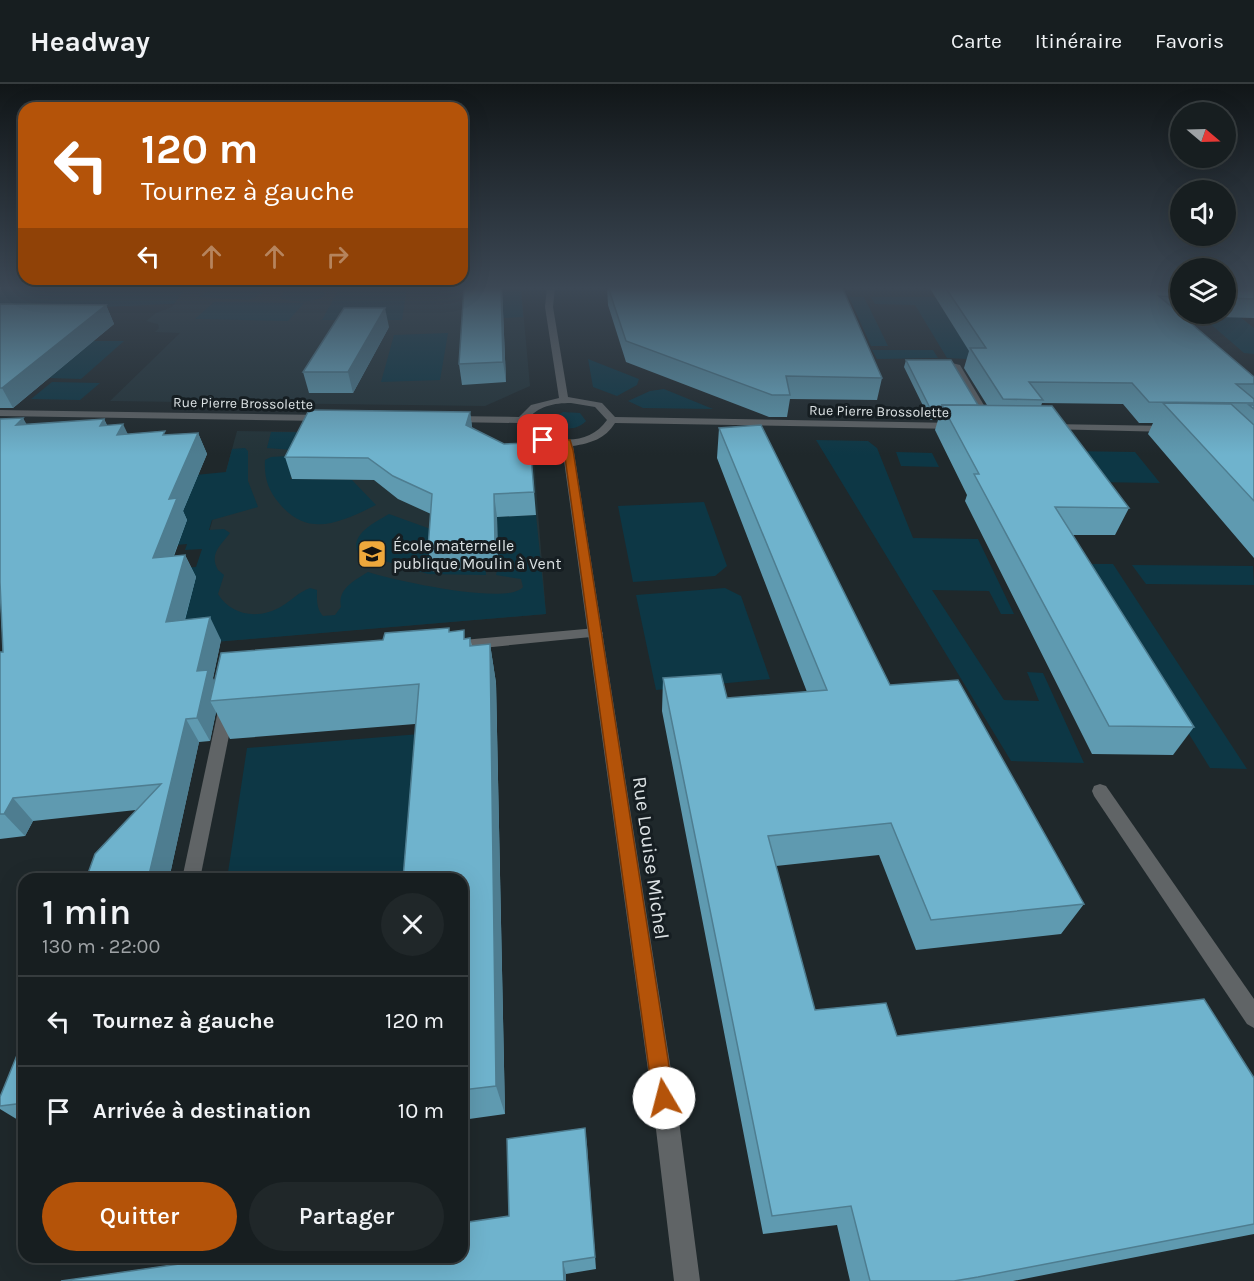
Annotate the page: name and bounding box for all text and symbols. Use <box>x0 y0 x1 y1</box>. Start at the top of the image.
text: Headway <box>30 25 150 58</box>
text: Carte <box>951 29 1002 53</box>
text: Itinéraire <box>1035 29 1122 53</box>
text: Favoris <box>1155 29 1224 53</box>
north arrow <box>1170 102 1236 168</box>
map controls <box>1170 102 1236 324</box>
text: 120 m <box>141 124 258 174</box>
icon: left <box>42 126 120 204</box>
text: Tournez à gauche <box>141 175 354 207</box>
button: sound <box>1170 180 1236 246</box>
icon: left <box>132 240 165 273</box>
icon: ahead <box>195 240 228 273</box>
icon: ahead <box>258 240 291 273</box>
icon: right <box>321 240 354 273</box>
button: layers <box>1170 258 1236 324</box>
street label: Rue Pierre Brossolette <box>173 394 313 413</box>
street label: Rue Pierre Brossolette <box>809 402 949 421</box>
pin <box>517 414 568 465</box>
icon: arrive <box>526 423 559 456</box>
place label: École maternelle publique Moulin à Vent <box>393 536 562 573</box>
school or university icon: École maternelle publique Moulin à Vent <box>356 538 388 570</box>
street label: Rue Louise Michel <box>628 775 673 941</box>
text: 1 min <box>42 891 131 933</box>
button: close <box>381 893 444 956</box>
text: 130 m · 22:00 <box>42 935 160 958</box>
icon: left <box>42 1005 75 1038</box>
text: Tournez à gauche <box>93 1008 274 1034</box>
text: 120 m <box>385 1008 444 1034</box>
position arrow <box>632 1066 696 1130</box>
icon: arrive <box>42 1095 75 1128</box>
text: Arrivée à destination <box>93 1098 311 1124</box>
text: 10 m <box>398 1098 444 1124</box>
button: Quitter <box>42 1182 237 1251</box>
button: Partager <box>249 1182 444 1251</box>

